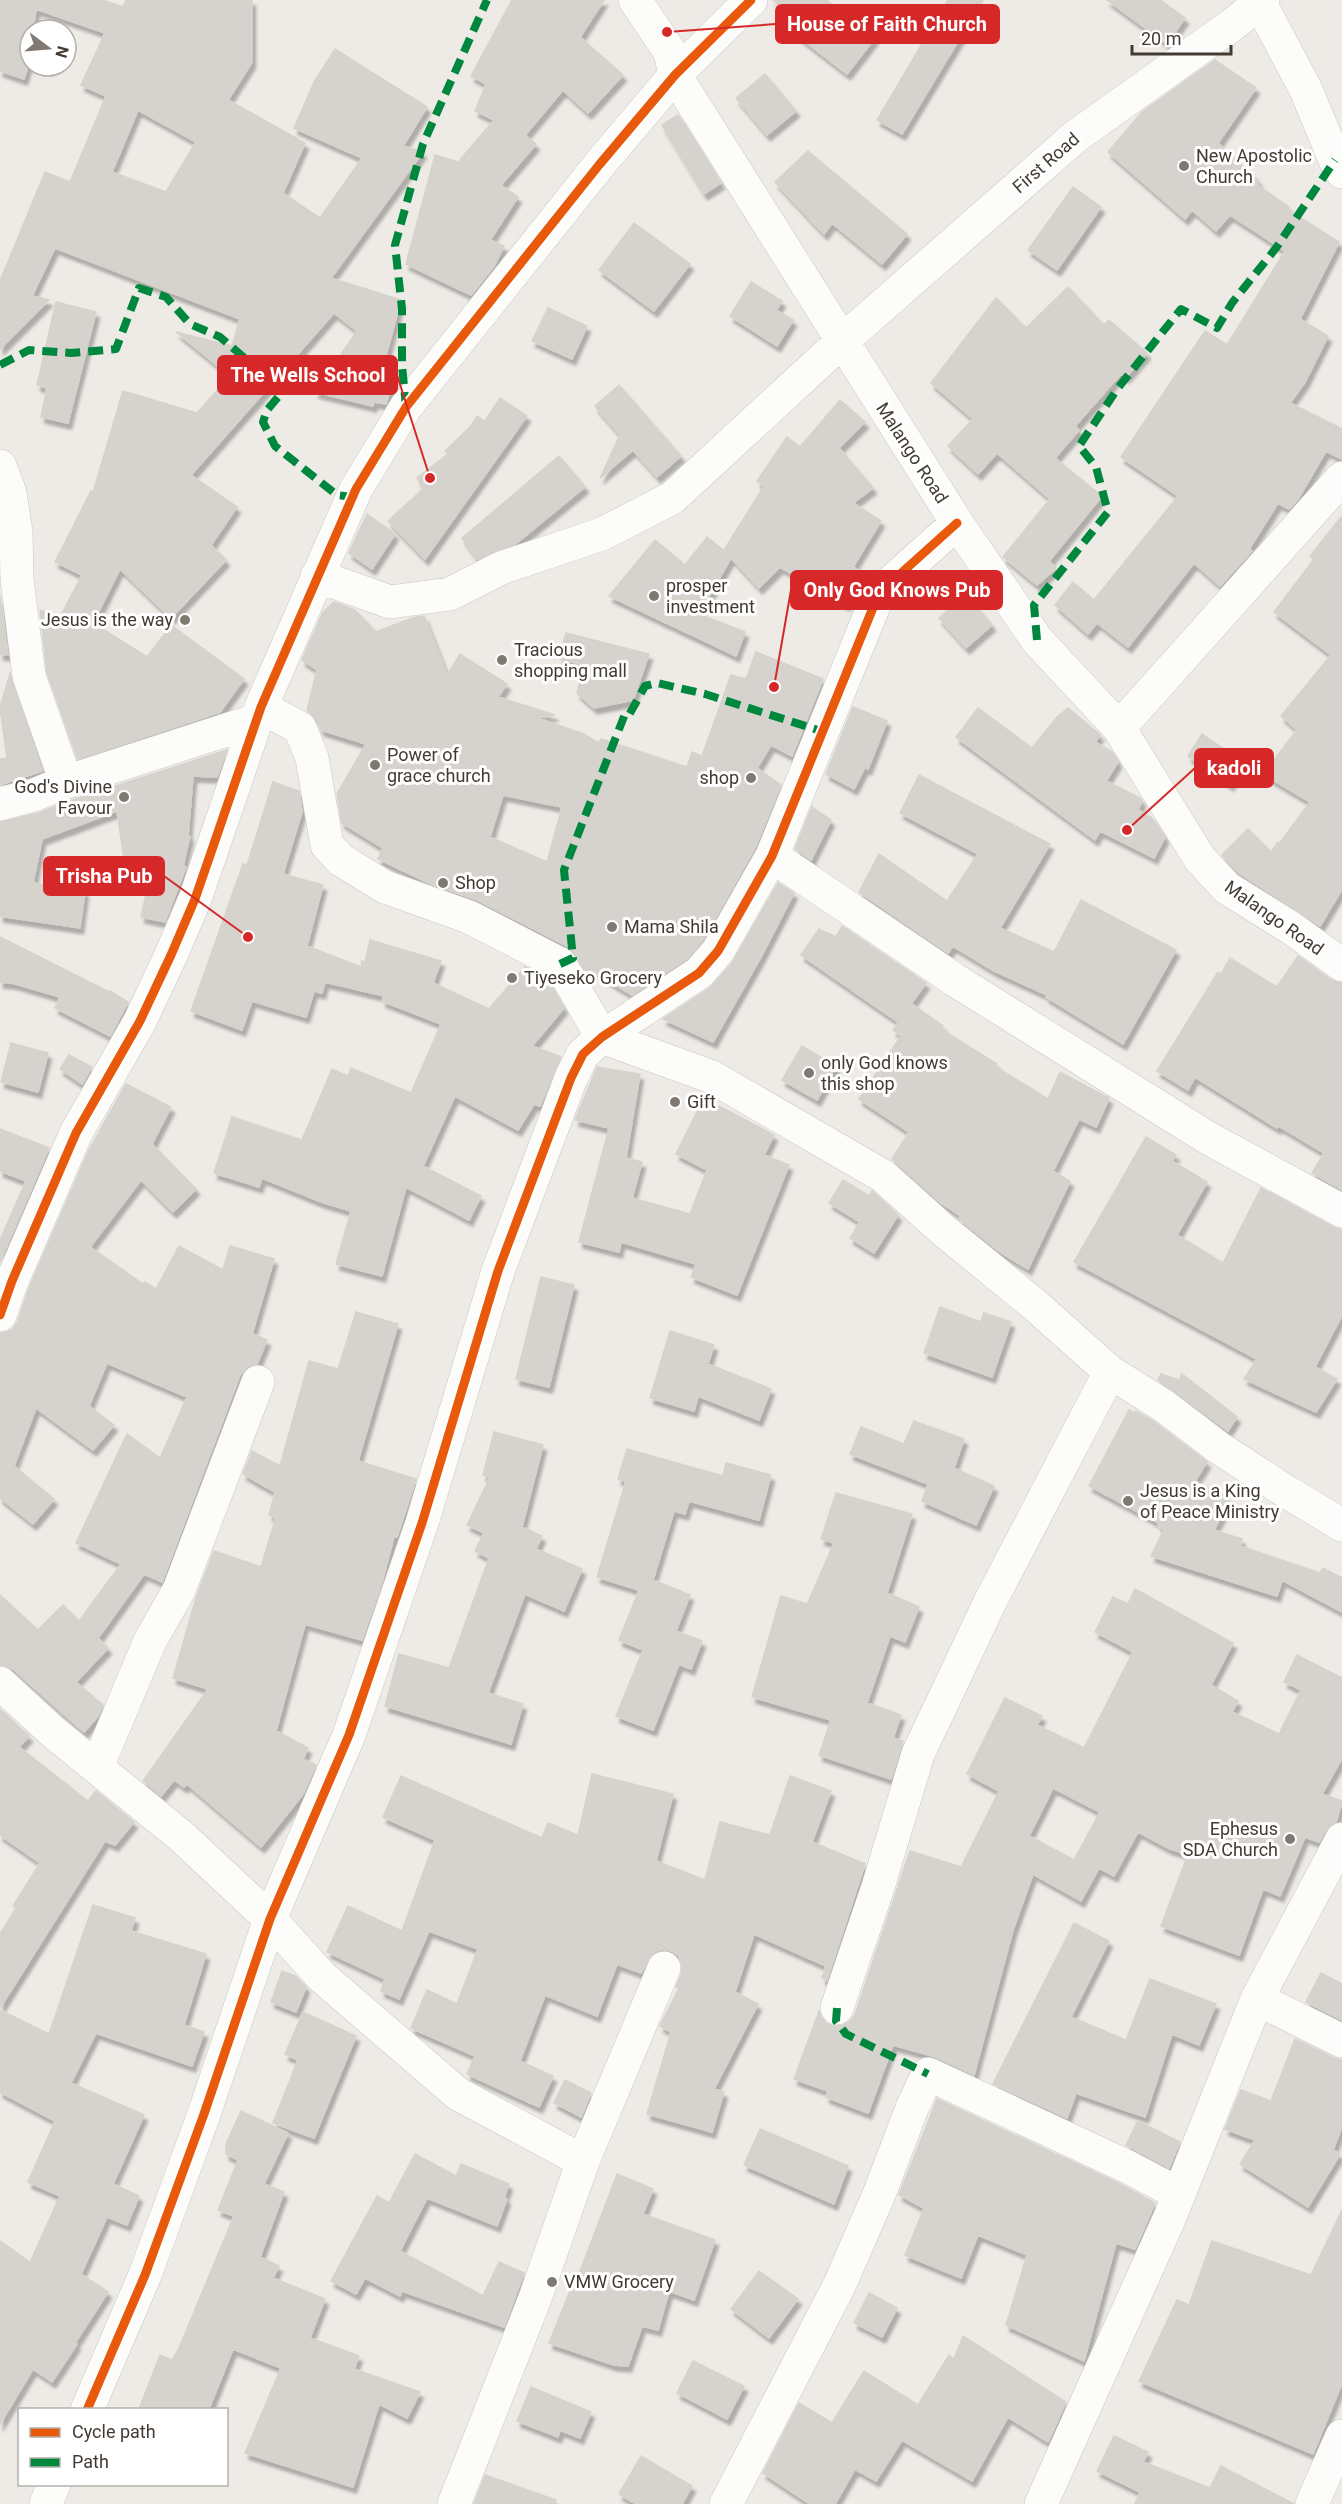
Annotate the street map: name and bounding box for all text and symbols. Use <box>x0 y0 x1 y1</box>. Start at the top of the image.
callout: House of Faith Church <box>776 5 999 43</box>
text: House of Faith Church <box>787 12 987 36</box>
north arrow <box>18 18 78 78</box>
scale bar <box>1132 18 1231 56</box>
text: 20 m <box>1141 28 1181 49</box>
text: N <box>51 44 73 60</box>
street label: First Road <box>1008 128 1083 197</box>
place label: New Apostolic Church <box>1196 145 1312 187</box>
marker: New Apostolic Church <box>1177 159 1191 173</box>
callout: The Wells School <box>218 356 397 394</box>
text: The Wells School <box>231 363 386 387</box>
street label: Malango Road <box>872 398 953 507</box>
callout: Only God Knows Pub <box>791 571 1002 609</box>
place label: prosper investment <box>666 575 755 617</box>
text: Only God Knows Pub <box>804 578 990 602</box>
marker: prosper investment <box>647 589 661 603</box>
place label: Jesus is the way <box>41 609 173 630</box>
marker: Jesus is the way <box>178 613 192 627</box>
place label: Tracious shopping mall <box>514 639 627 681</box>
marker: Tracious shopping mall <box>495 653 509 667</box>
place label: Power of grace church <box>387 744 491 786</box>
callout: kadoli <box>1195 749 1273 787</box>
text: kadoli <box>1207 756 1261 780</box>
marker: Power of grace church <box>368 758 382 772</box>
place label: shop <box>699 767 739 788</box>
marker: shop <box>744 771 758 785</box>
place label: God's Divine Favour <box>14 776 112 818</box>
marker: God's Divine Favour <box>117 790 131 804</box>
callout: Trisha Pub <box>44 857 164 895</box>
text: Trisha Pub <box>56 864 152 888</box>
place label: Shop <box>455 872 496 893</box>
marker: Shop <box>436 876 450 890</box>
street label: Malango Road <box>1221 876 1328 959</box>
place label: Mama Shila <box>624 916 719 937</box>
marker: Mama Shila <box>605 920 619 934</box>
place label: Tiyeseko Grocery <box>524 967 662 988</box>
marker: Tiyeseko Grocery <box>505 971 519 985</box>
place label: only God knows this shop <box>821 1052 948 1094</box>
marker: only God knows this shop <box>802 1066 816 1080</box>
place label: Gift <box>687 1091 716 1112</box>
marker: Gift <box>668 1095 682 1109</box>
place label: Jesus is a King of Peace Ministry <box>1140 1480 1280 1522</box>
marker: Jesus is a King of Peace Ministry <box>1121 1494 1135 1508</box>
place label: Ephesus SDA Church <box>1183 1818 1278 1860</box>
marker: Ephesus SDA Church <box>1283 1832 1297 1846</box>
place label: VMW Grocery <box>564 2271 674 2292</box>
marker: VMW Grocery <box>545 2275 559 2289</box>
legend <box>18 2408 228 2486</box>
text: Cycle path <box>72 2421 156 2442</box>
text: Path <box>72 2451 109 2472</box>

